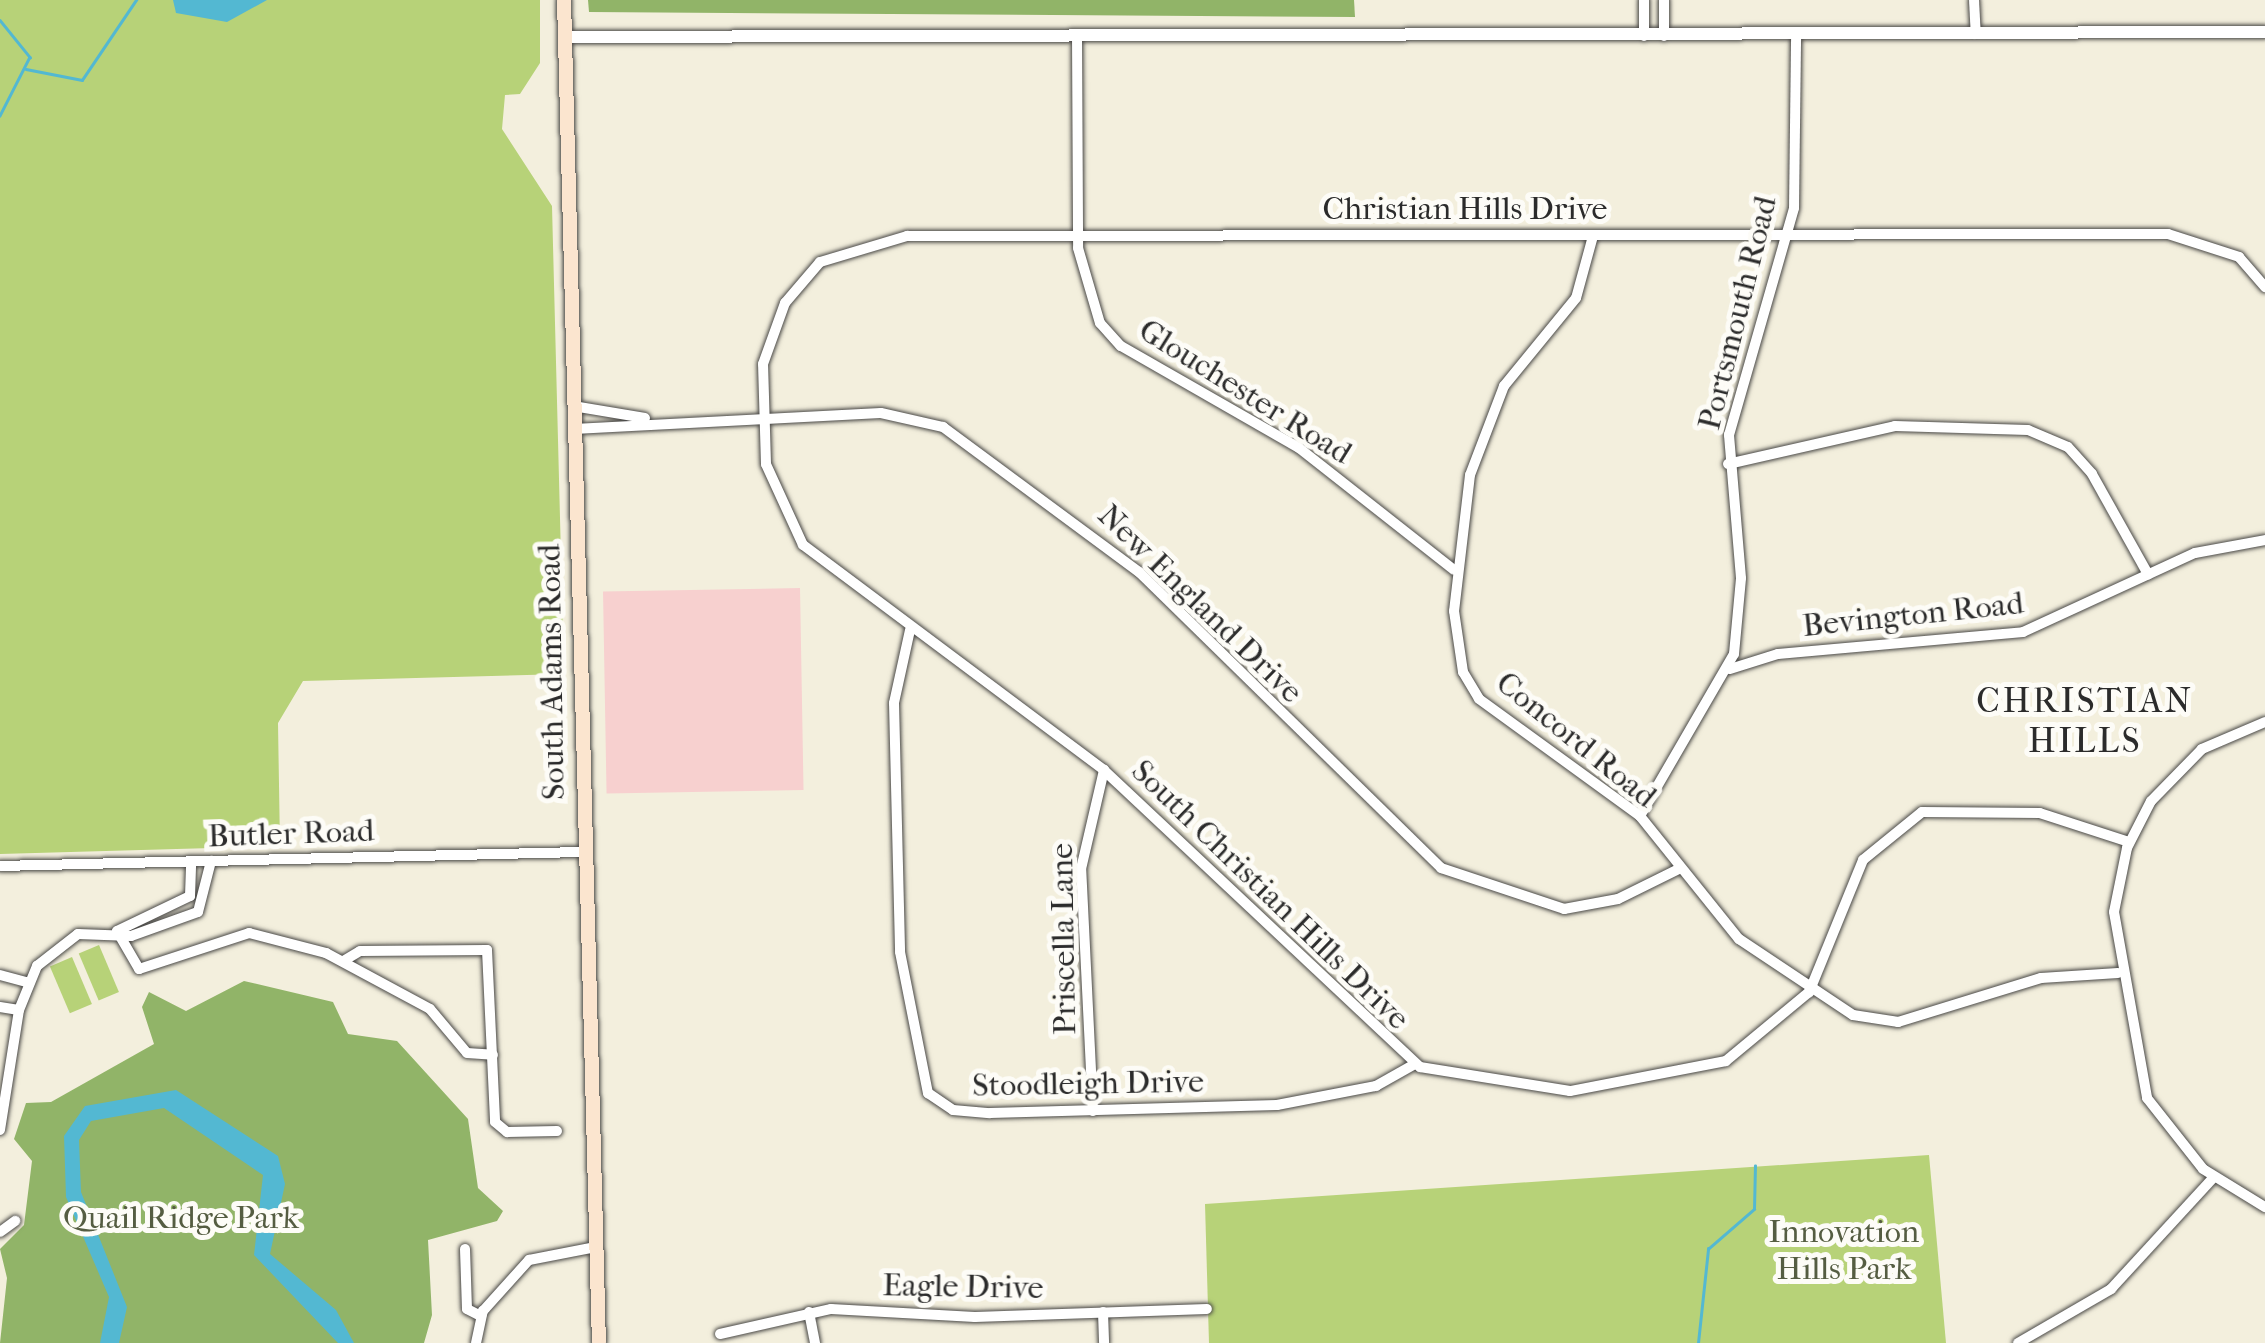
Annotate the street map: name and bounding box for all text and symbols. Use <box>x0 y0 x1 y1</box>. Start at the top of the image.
street label: Christian Hills Drive <box>1323 190 1607 228</box>
street label: Portsmouth Road <box>1690 192 1786 434</box>
street label: Glouchester Road <box>1132 311 1358 473</box>
street label: New England Drive <box>1090 497 1310 711</box>
street label: South Adams Road <box>531 544 573 800</box>
street label: Bevington Road <box>1801 584 2025 646</box>
street label: Concord Road <box>1488 664 1664 816</box>
district label: CHRISTIAN HILLS <box>1976 680 2194 762</box>
street label: South Christian Hills Drive <box>1123 752 1417 1038</box>
street label: Butler Road <box>207 812 375 856</box>
street label: Priscella Lane <box>1043 843 1085 1035</box>
street label: Stoodleigh Drive <box>972 1063 1204 1105</box>
park label: Quail Ridge Park <box>63 1199 299 1237</box>
park label: Innovation Hills Park <box>1769 1214 1919 1289</box>
street label: Eagle Drive <box>882 1266 1044 1308</box>

